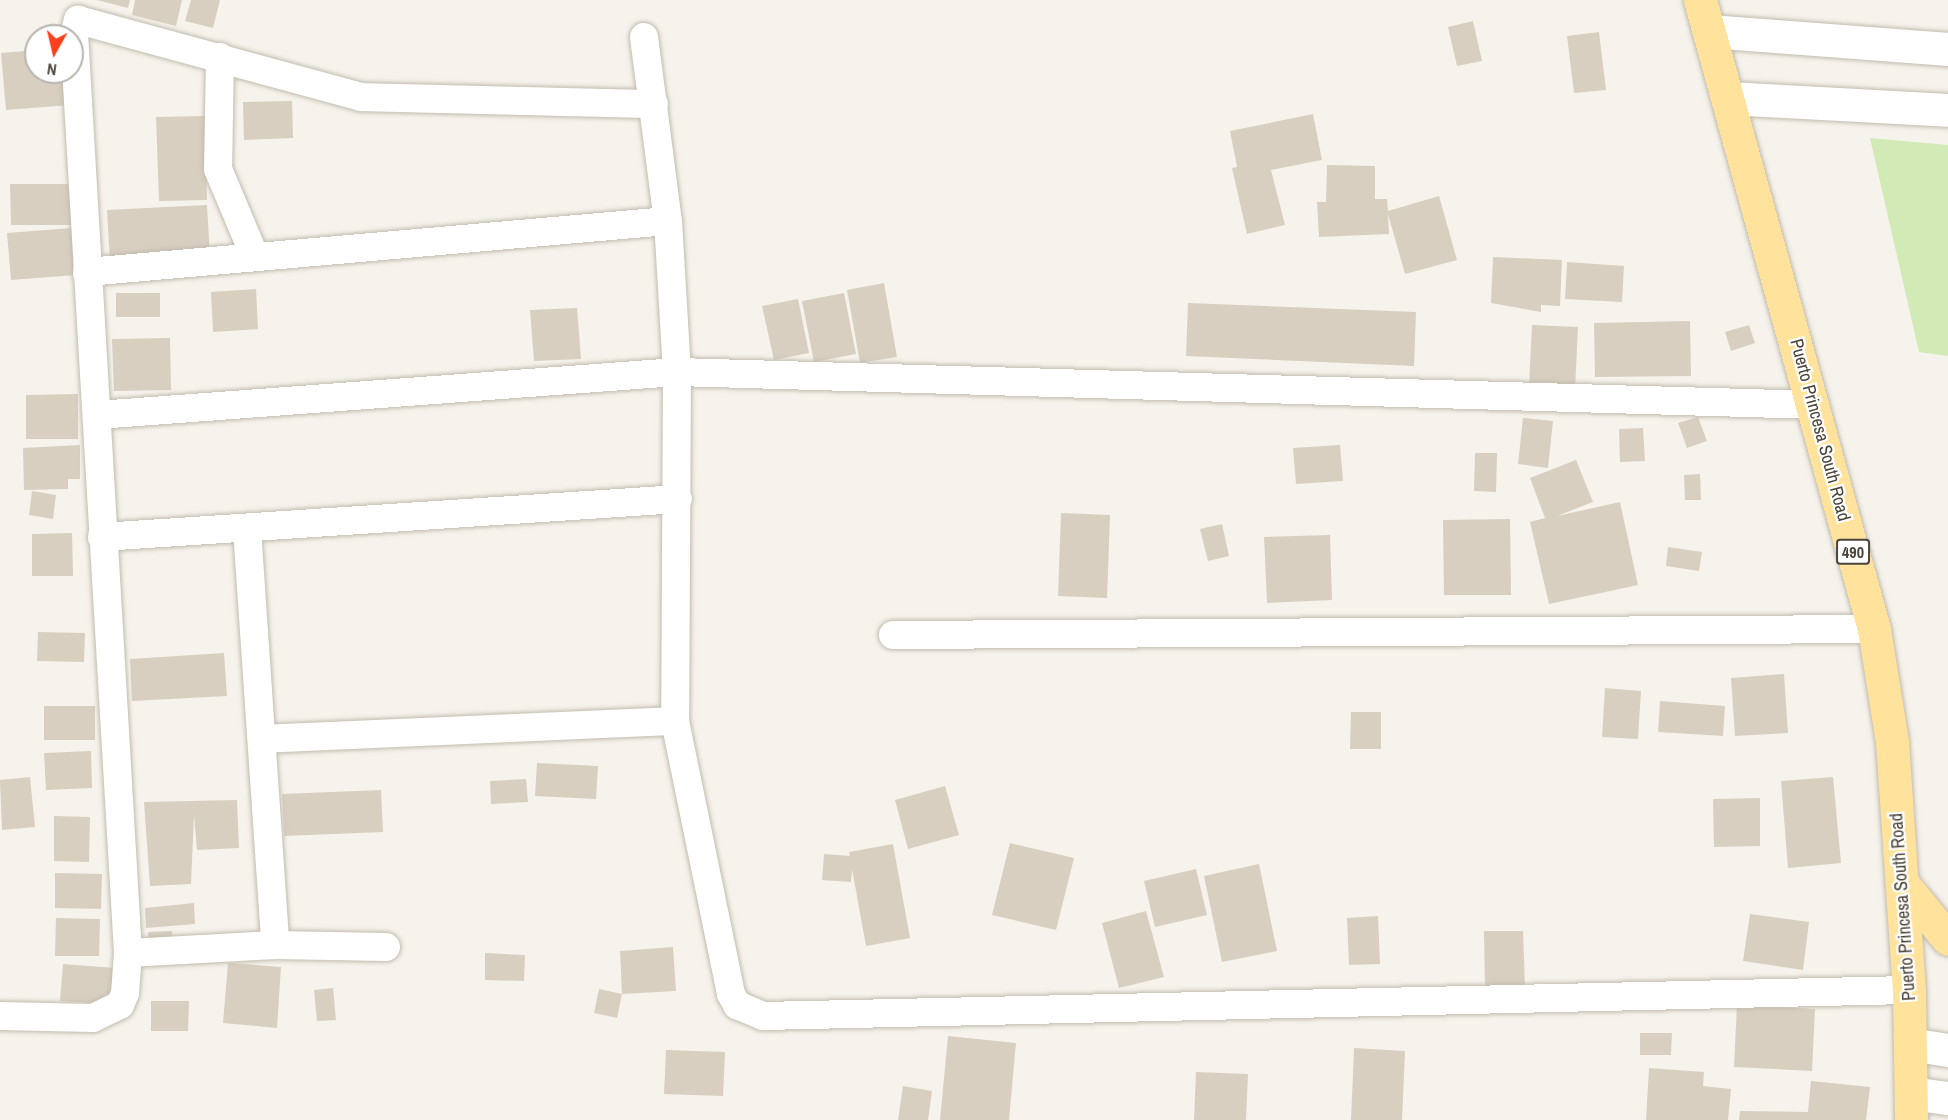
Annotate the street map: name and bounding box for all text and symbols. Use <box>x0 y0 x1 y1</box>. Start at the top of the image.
north arrow <box>24 24 84 84</box>
text: N <box>46 58 58 81</box>
street label: Puerto Princesa South Road <box>1785 336 1855 524</box>
road number: 490 <box>1835 539 1871 565</box>
street label: Puerto Princesa South Road <box>1886 813 1920 1001</box>

